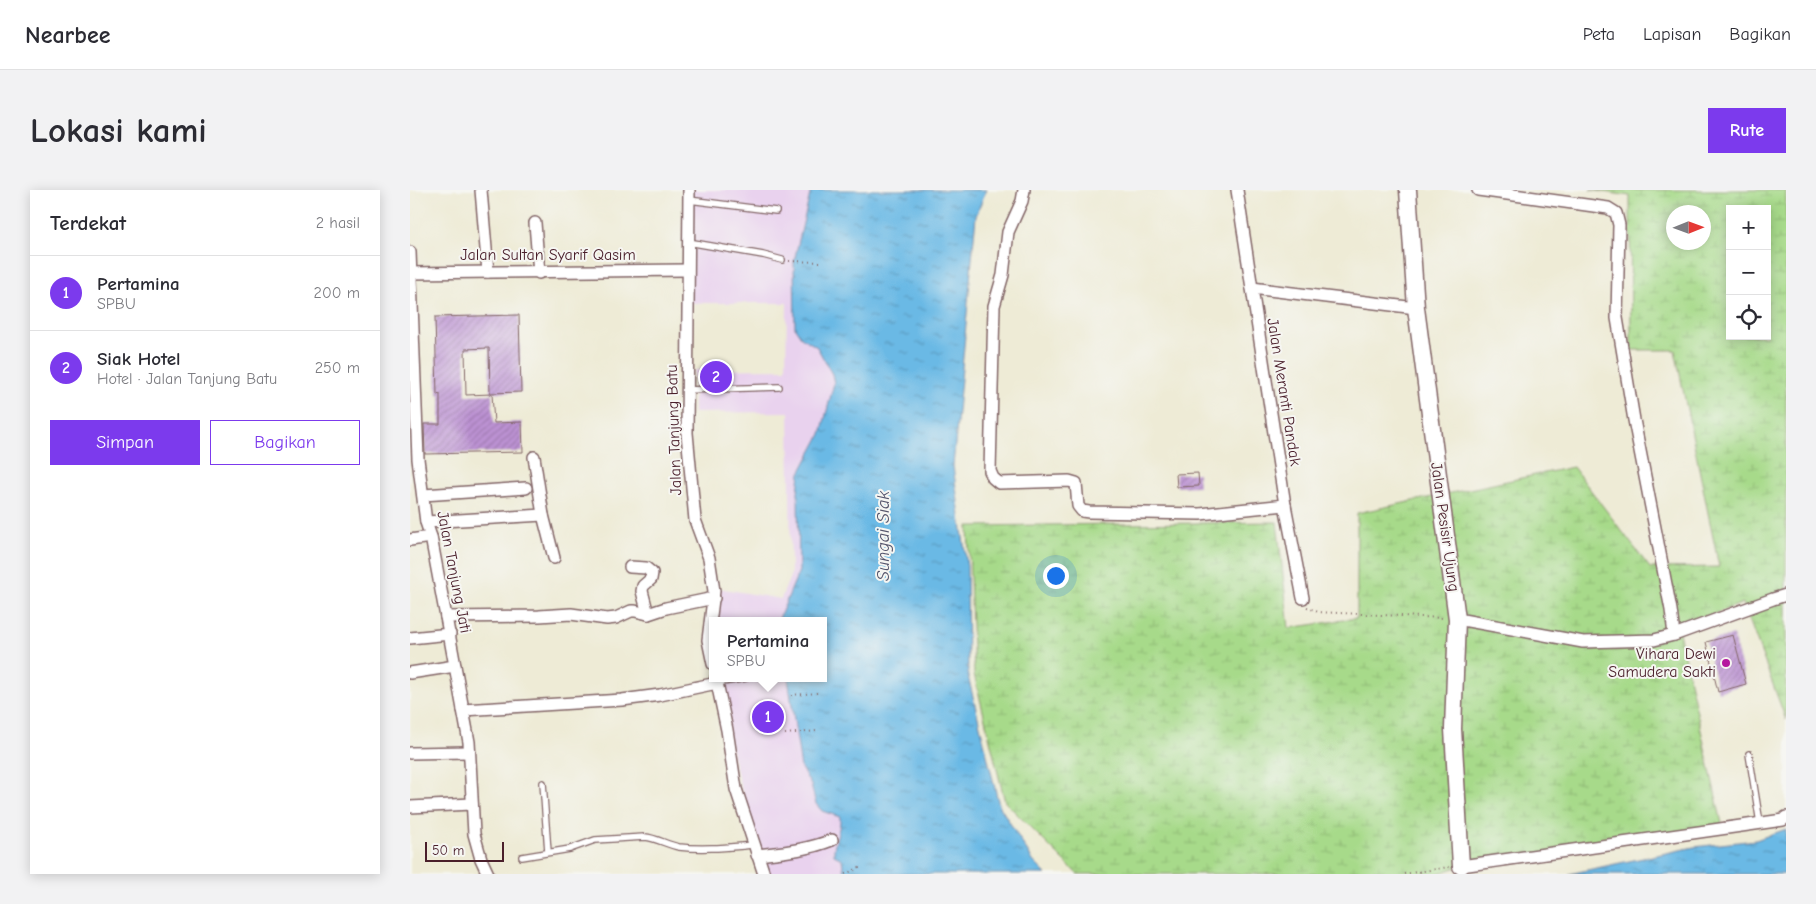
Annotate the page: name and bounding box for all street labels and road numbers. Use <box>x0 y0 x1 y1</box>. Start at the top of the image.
street label: Jalan Sultan Syarif Qasim <box>460 246 636 264</box>
street label: Jalan Meranti Pandak <box>1263 317 1305 467</box>
street label: Jalan Tanjung Batu <box>663 364 685 496</box>
street label: Jalan Pesisir Ujung <box>1427 461 1463 593</box>
street label: Jalan Tanjung Jati <box>433 509 475 635</box>

